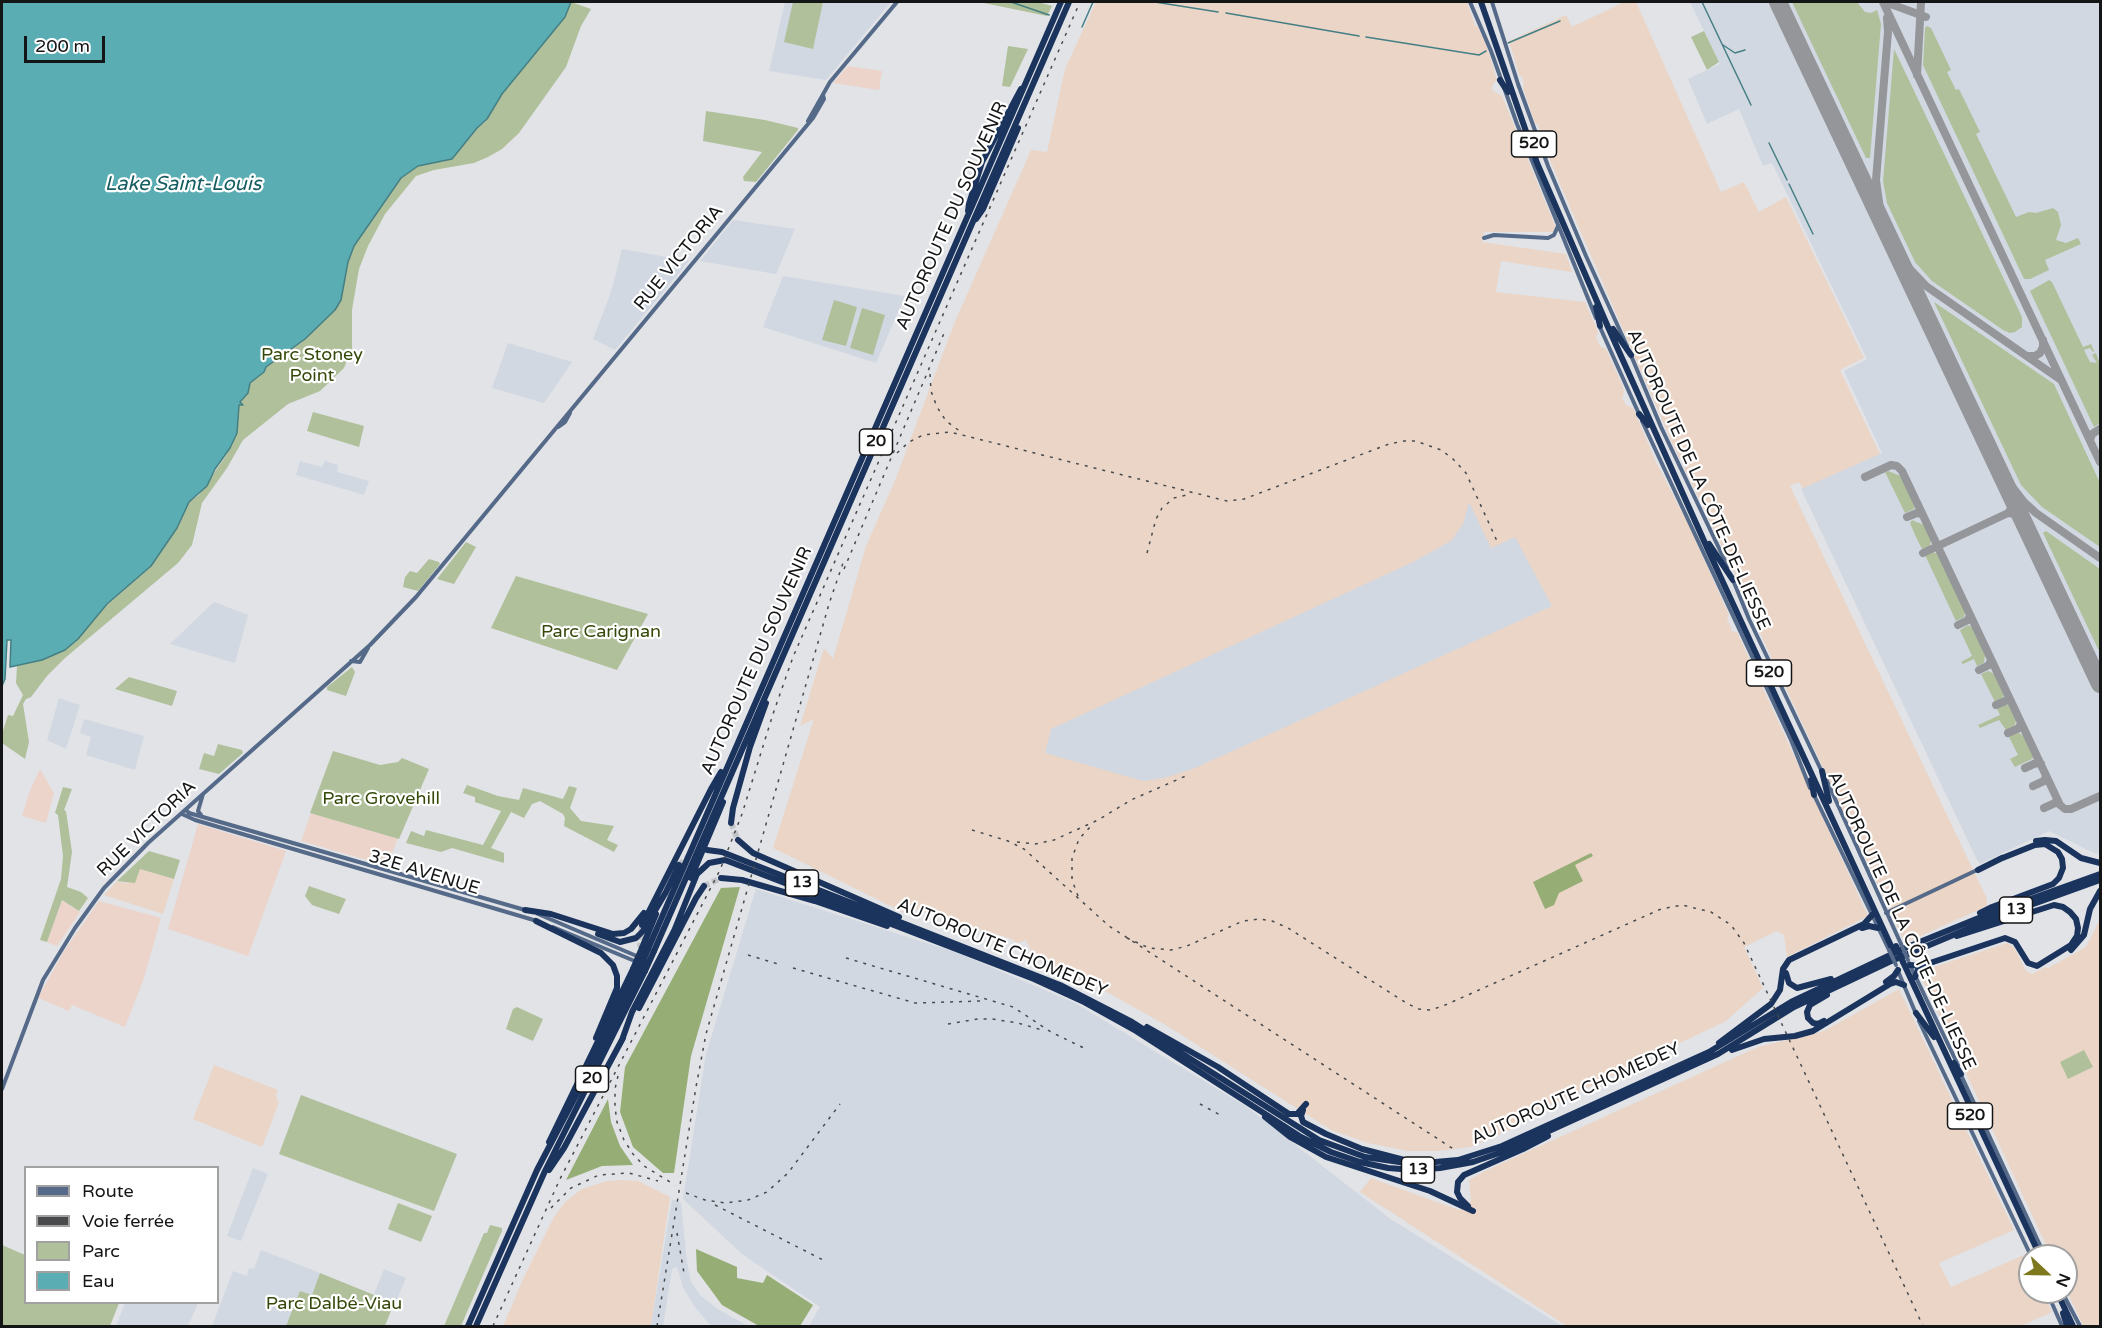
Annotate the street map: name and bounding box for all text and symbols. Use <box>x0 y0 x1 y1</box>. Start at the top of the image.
scale bar <box>27 24 108 62</box>
text: 200 m <box>35 35 90 57</box>
street label: AUTOROUTE DU SOUVENIR <box>892 98 1012 334</box>
road number: 520 <box>1512 131 1556 157</box>
water label: Lake Saint-Louis <box>105 173 261 197</box>
street label: RUE VICTORIA <box>630 201 728 315</box>
street label: AUTOROUTE DE LA CÔTE-DE-LIESSE <box>1622 326 1774 634</box>
park label: Parc Stoney Point <box>261 344 363 386</box>
road number: 20 <box>860 429 892 455</box>
street label: AUTOROUTE DU SOUVENIR <box>697 543 817 779</box>
park label: Parc Carignan <box>541 621 661 643</box>
road number: 520 <box>1746 660 1792 686</box>
street label: AUTOROUTE DE LA CÔTE-DE-LIESSE <box>1822 768 1980 1074</box>
street label: RUE VICTORIA <box>93 776 201 882</box>
park label: Parc Grovehill <box>322 788 440 810</box>
street label: 32E AVENUE <box>366 846 482 900</box>
road number: 13 <box>786 870 818 896</box>
street label: AUTOROUTE CHOMEDEY <box>894 894 1110 1002</box>
road number: 13 <box>2000 897 2032 923</box>
street label: AUTOROUTE CHOMEDEY <box>1468 1038 1684 1150</box>
road number: 20 <box>576 1066 608 1092</box>
road number: 520 <box>1948 1103 1992 1129</box>
road number: 13 <box>1402 1157 1434 1183</box>
legend <box>24 1166 219 1304</box>
text: Route <box>82 1180 134 1202</box>
text: Voie ferrée <box>82 1210 174 1232</box>
text: Parc <box>82 1240 120 1262</box>
north arrow <box>2018 1244 2078 1304</box>
text: Eau <box>82 1270 114 1292</box>
text: N <box>2051 1270 2075 1290</box>
park label: Parc Dalbé-Viau <box>266 1293 402 1315</box>

